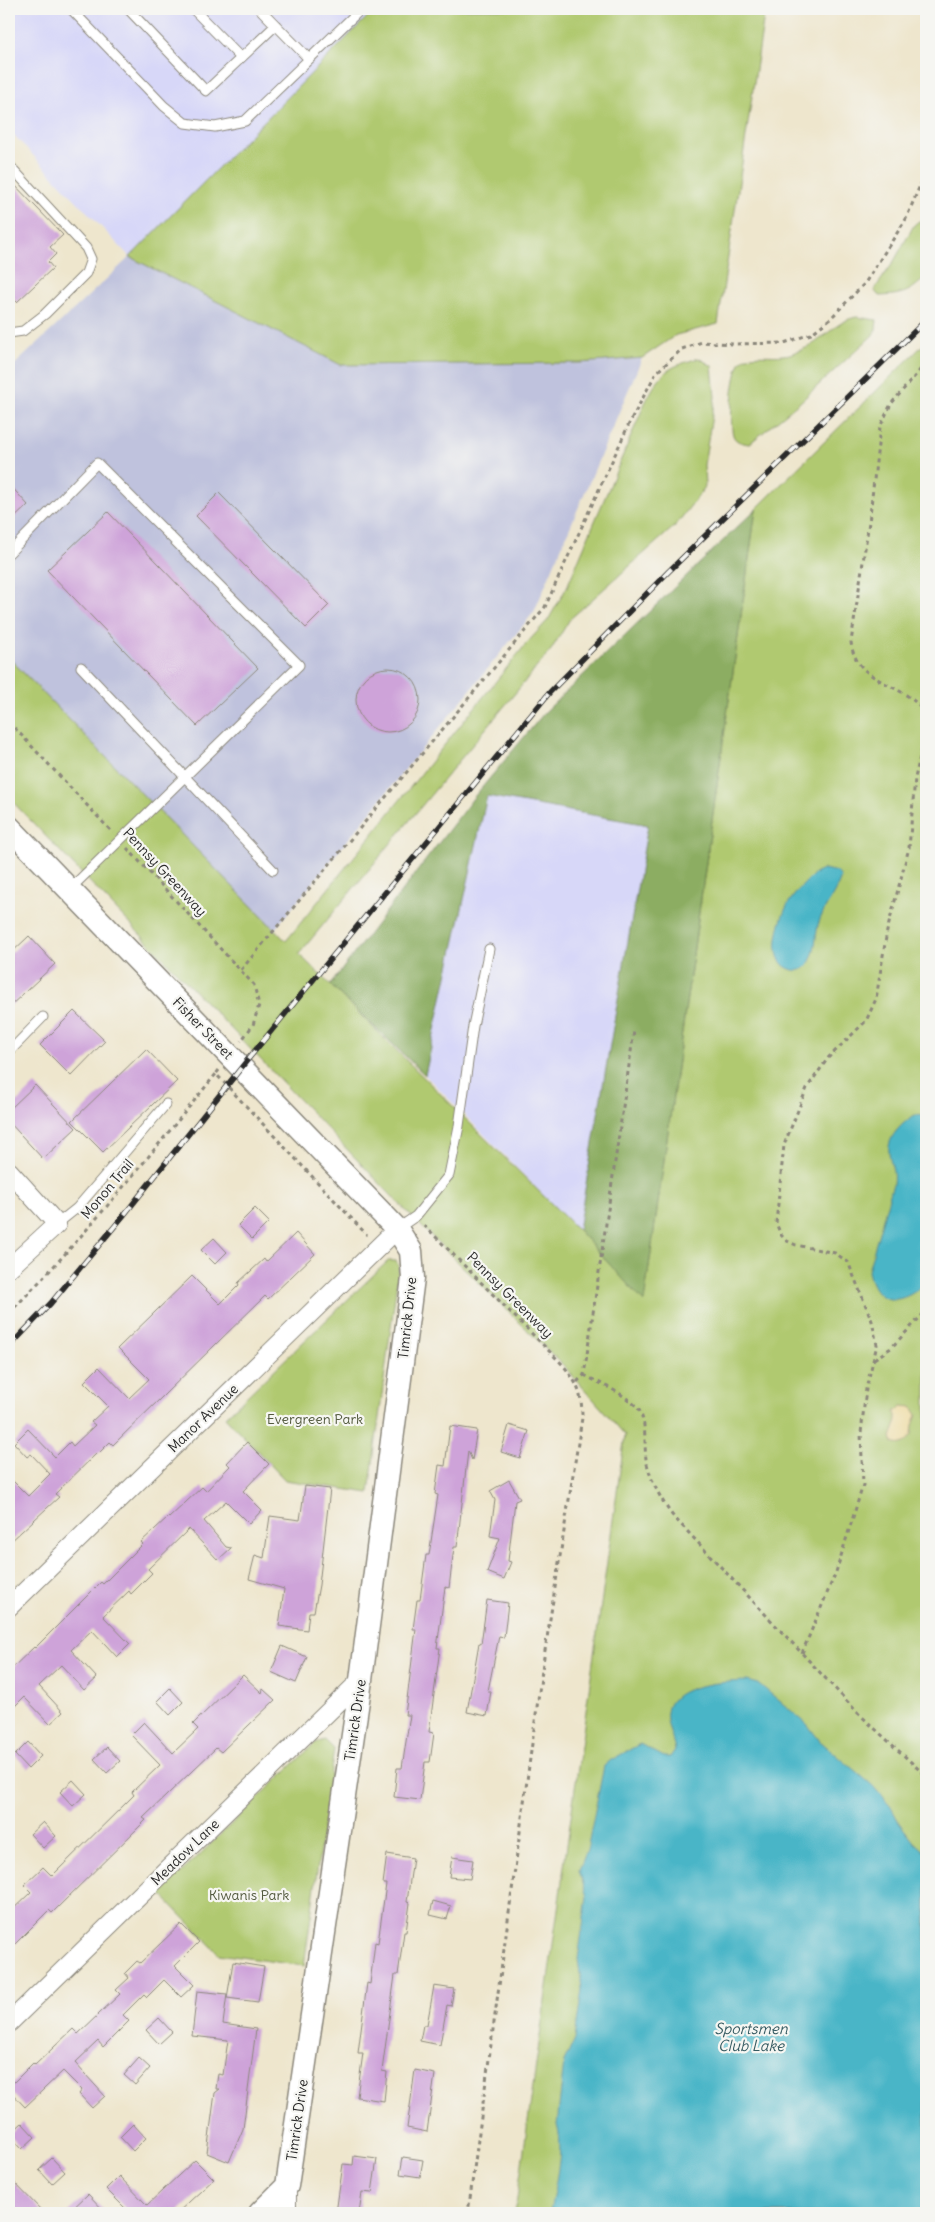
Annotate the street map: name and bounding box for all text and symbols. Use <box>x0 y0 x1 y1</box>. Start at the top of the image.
street label: Pennsy Greenway <box>119 824 211 920</box>
street label: Fisher Street <box>169 993 237 1063</box>
street label: Monon Trail <box>77 1155 137 1223</box>
street label: Pennsy Greenway <box>463 1248 557 1342</box>
street label: Timrick Drive <box>394 1276 420 1360</box>
street label: Manor Avenue <box>164 1380 242 1456</box>
park label: Evergreen Park <box>267 1410 363 1428</box>
street label: Timrick Drive <box>340 1678 370 1762</box>
street label: Meadow Lane <box>147 1815 223 1889</box>
park label: Kiwanis Park <box>209 1886 289 1904</box>
water label: Sportsmen Club Lake <box>714 2019 788 2055</box>
street label: Timrick Drive <box>282 2078 312 2162</box>

